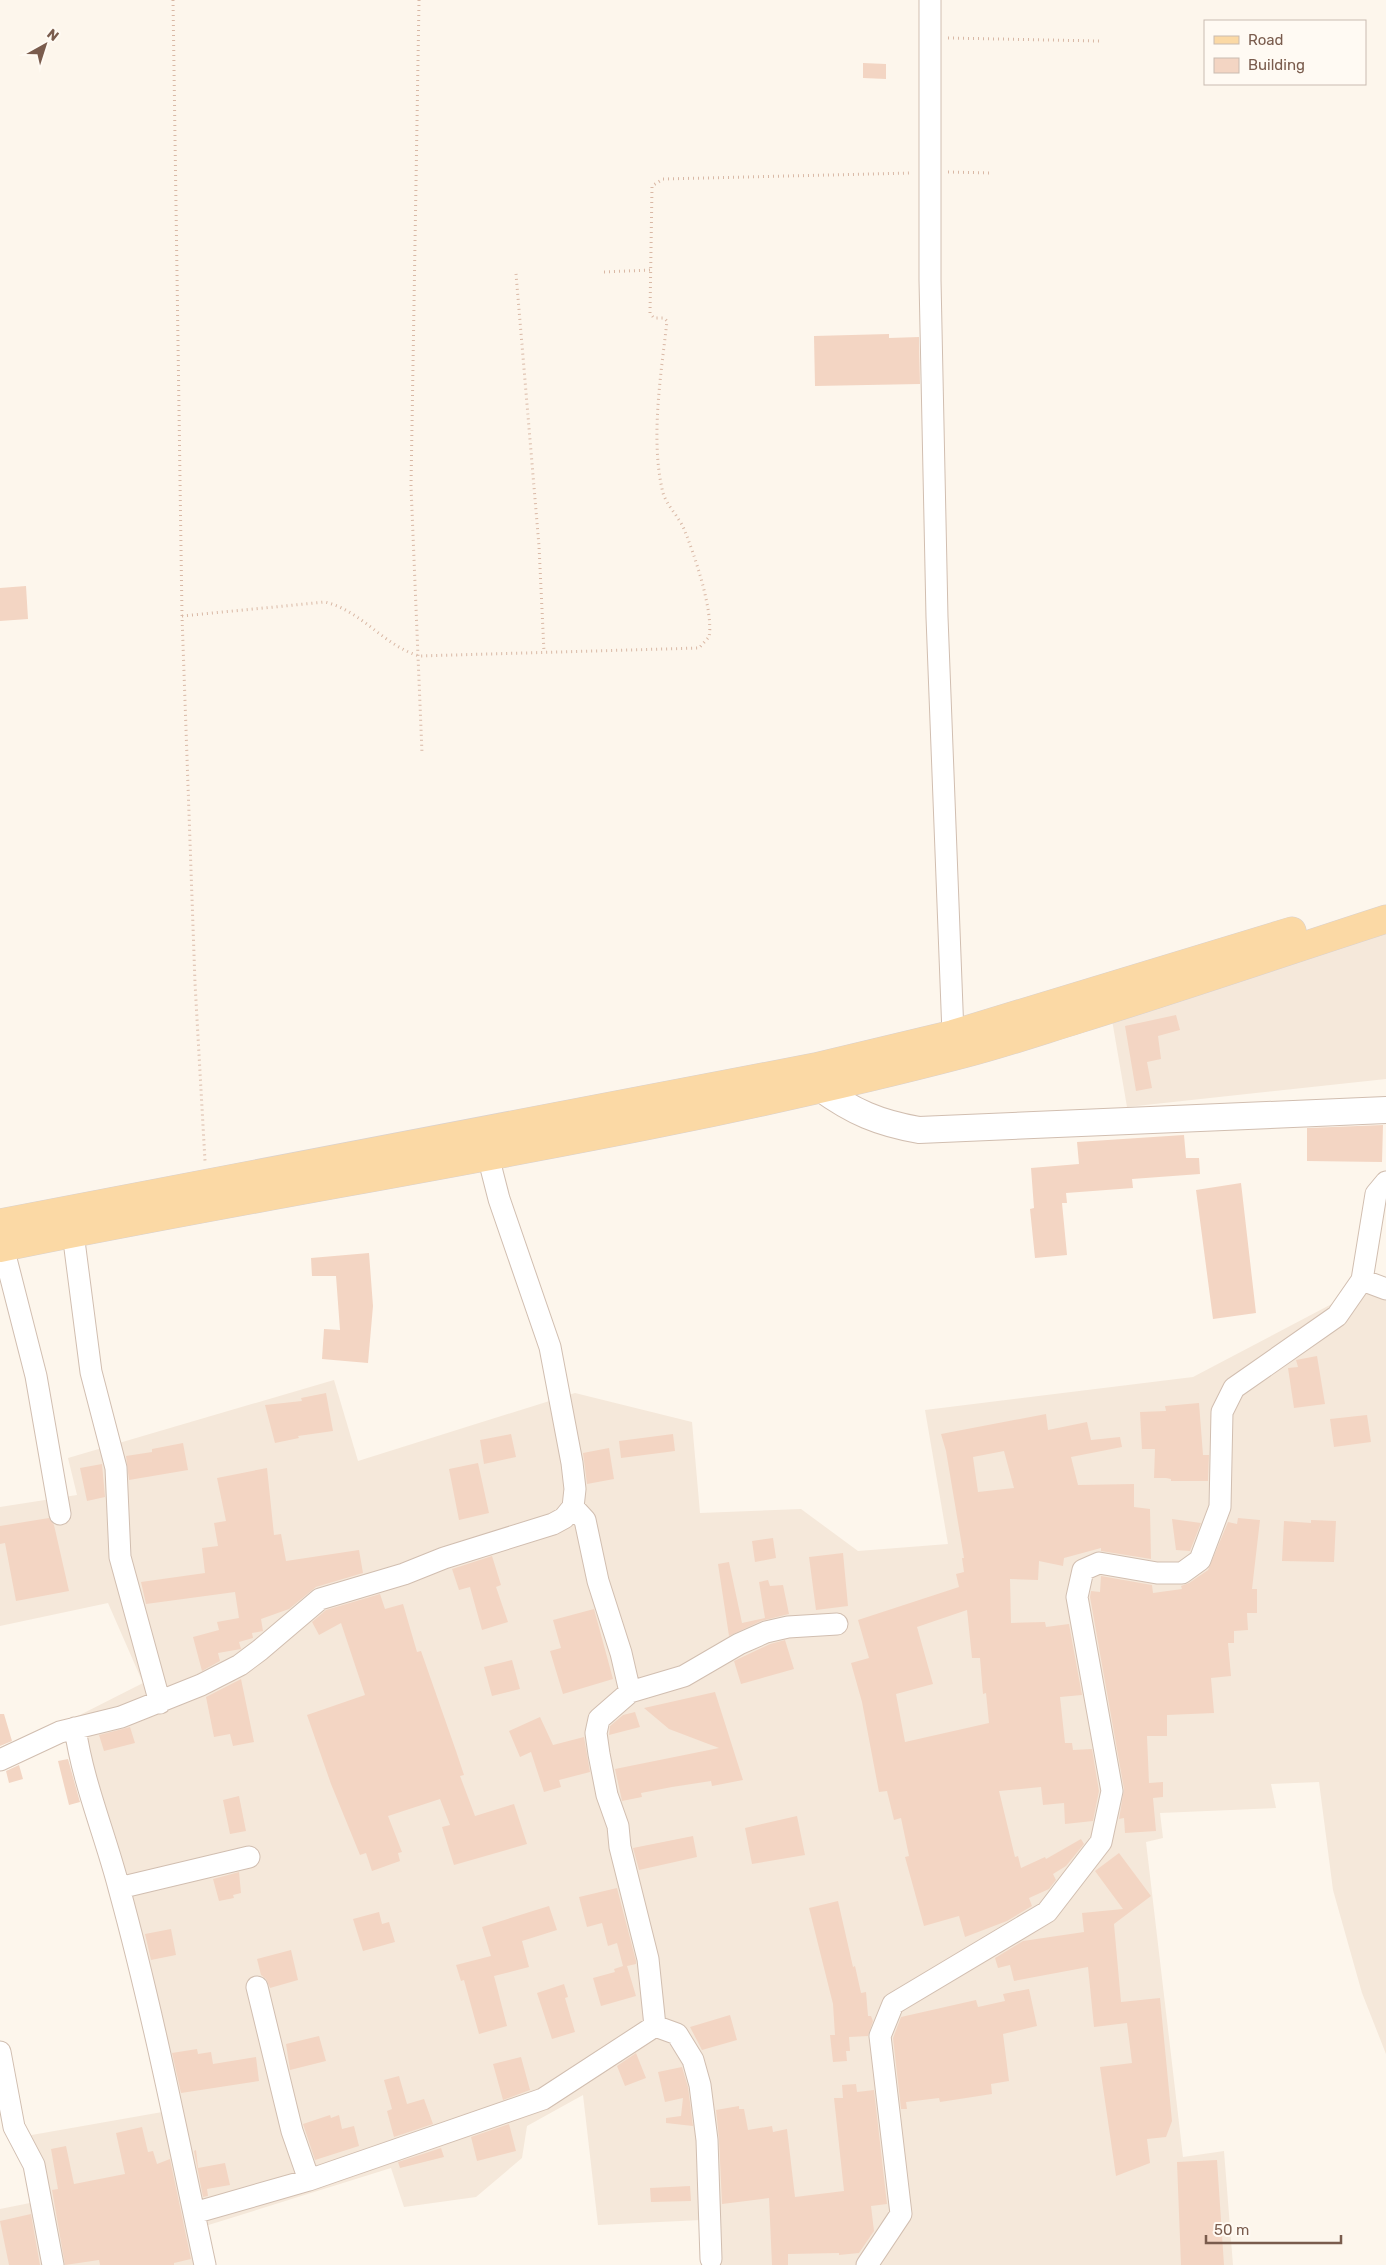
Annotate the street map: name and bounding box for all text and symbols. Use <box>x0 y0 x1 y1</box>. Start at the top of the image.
north arrow <box>20 20 70 70</box>
legend <box>1204 20 1366 85</box>
text: N <box>44 26 62 45</box>
text: Road <box>1248 31 1284 49</box>
text: Building <box>1248 56 1305 74</box>
scale bar <box>1206 2212 1341 2244</box>
text: 50 m <box>1214 2221 1249 2239</box>

